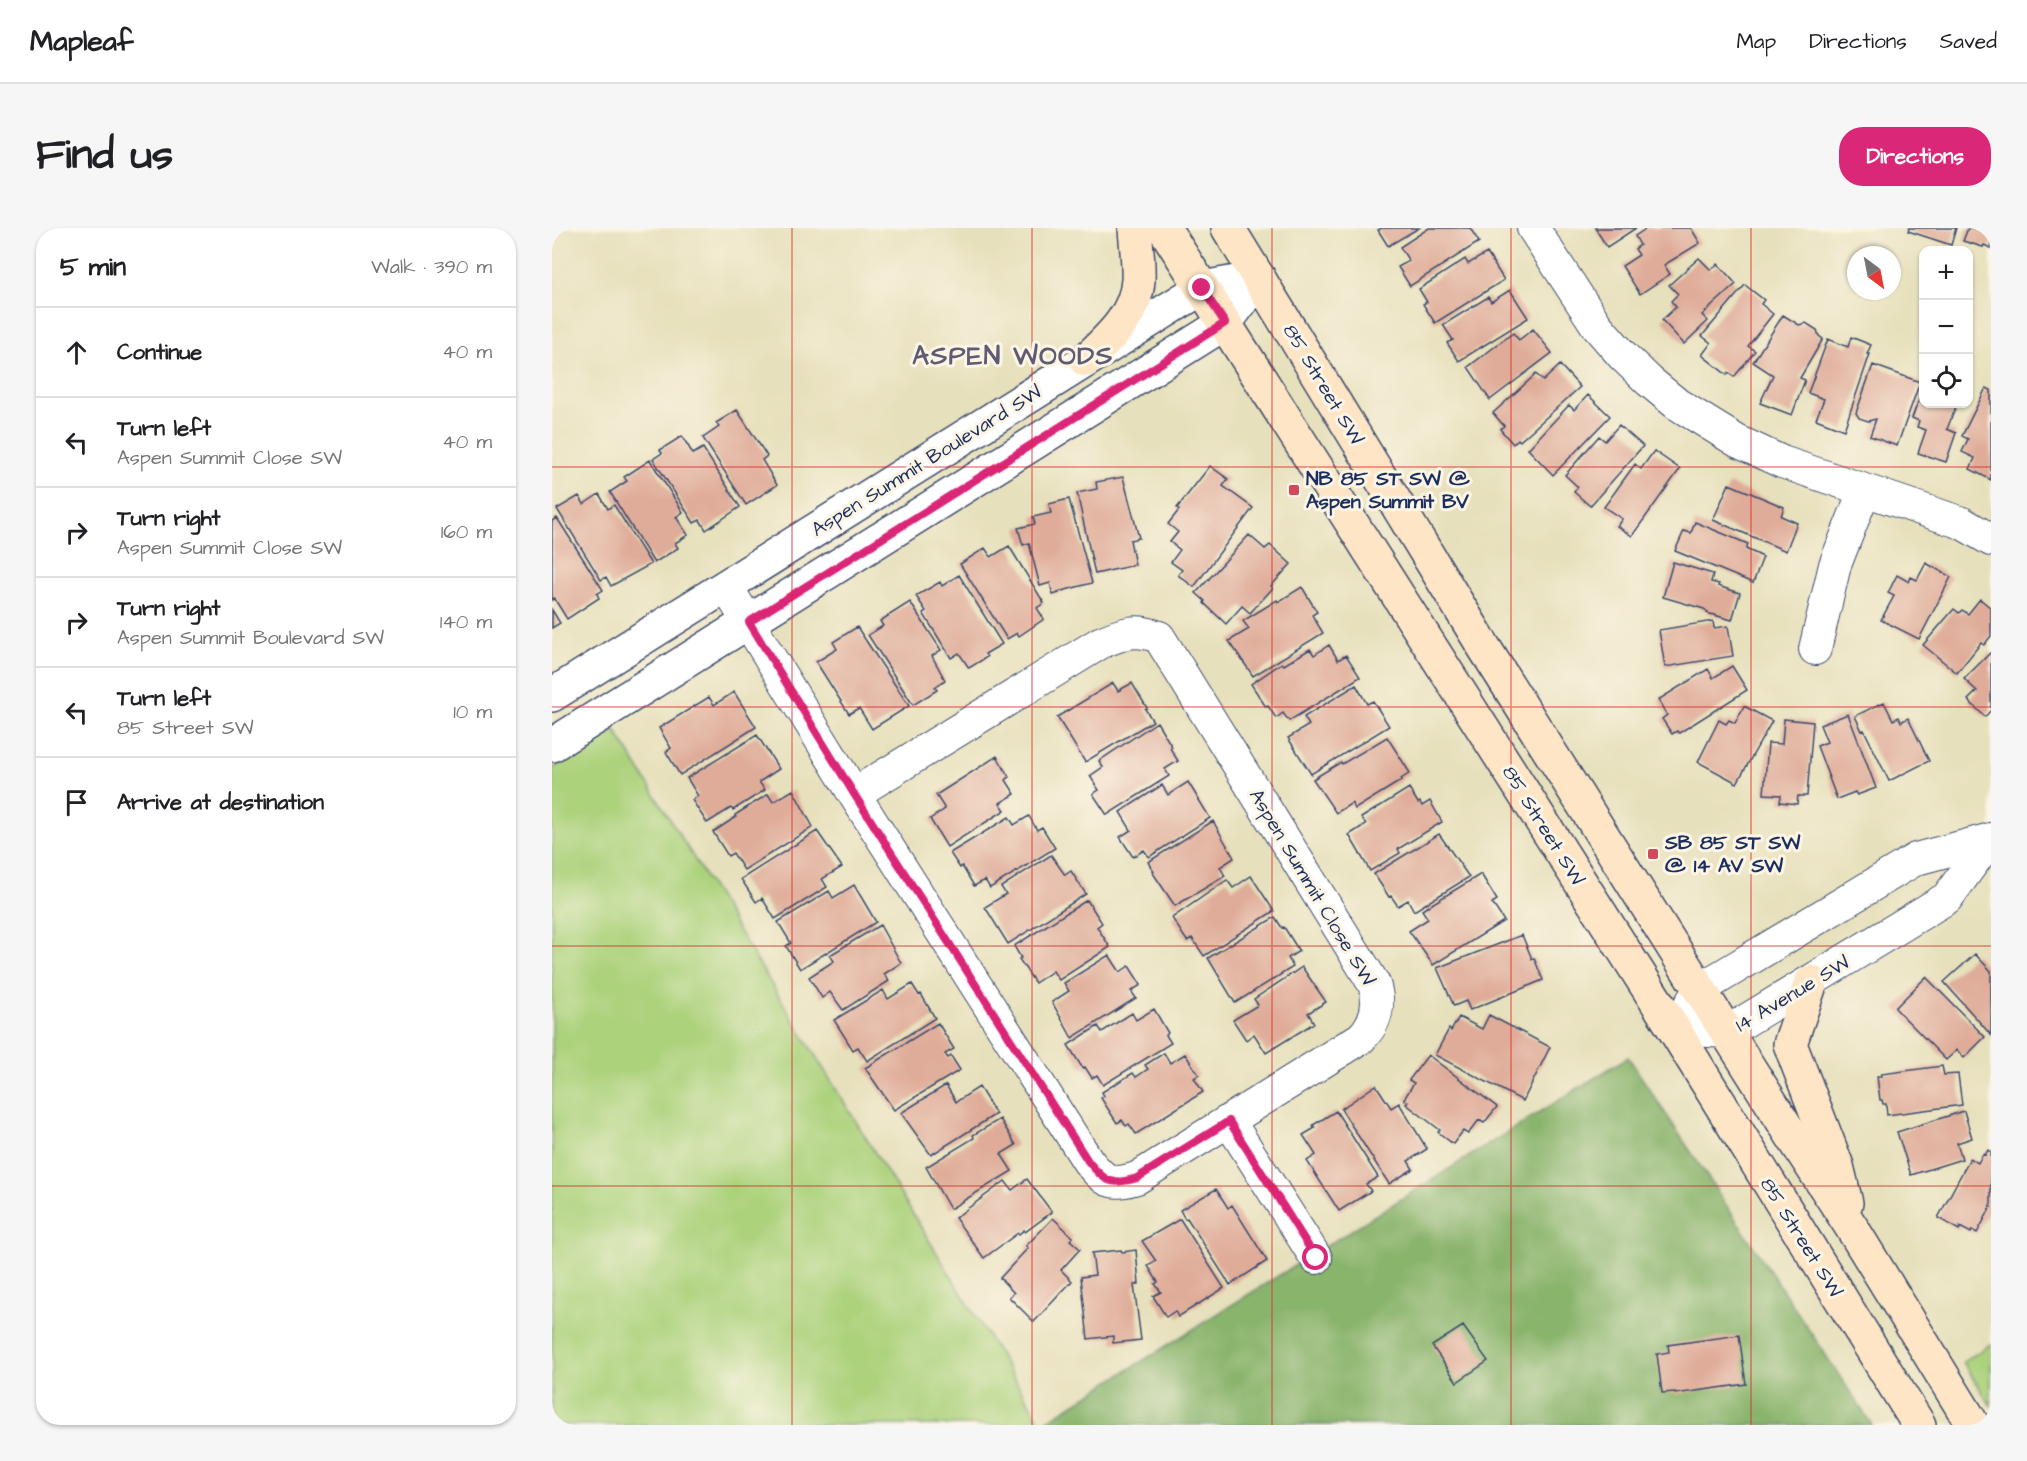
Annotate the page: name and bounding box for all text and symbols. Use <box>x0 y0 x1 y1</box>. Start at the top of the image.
text: Mapleaf <box>30 22 133 61</box>
text: Map <box>1736 27 1776 56</box>
text: Directions <box>1809 27 1907 56</box>
text: Saved <box>1940 27 1997 56</box>
text: Find us <box>36 127 173 185</box>
button: Directions <box>1839 127 1991 186</box>
north arrow <box>1847 246 1901 300</box>
map controls <box>1919 246 1973 408</box>
button: + <box>1919 246 1973 300</box>
text: 5 min <box>60 249 126 285</box>
text: Walk · 390 m <box>371 253 492 281</box>
route end <box>1188 274 1214 300</box>
button: − <box>1919 300 1973 354</box>
street label: 85 Street SW <box>1276 319 1370 450</box>
icon: ahead <box>60 336 93 369</box>
text: Continue <box>117 337 202 368</box>
text: 40 m <box>442 338 492 366</box>
district label: ASPEN WOODS <box>912 338 1114 374</box>
button: locate <box>1919 354 1973 408</box>
street label: Aspen Summit Boulevard SW <box>806 378 1047 544</box>
text: Turn left <box>117 413 211 444</box>
icon: left <box>60 426 93 459</box>
text: 40 m <box>442 428 492 456</box>
text: Aspen Summit Close SW <box>117 444 342 472</box>
place label: NB 85 ST SW @ Aspen Summit BV <box>1306 465 1470 516</box>
marker: NB 85 ST SW @ Aspen Summit BV <box>1287 483 1301 497</box>
text: Turn right <box>117 503 220 534</box>
icon: right <box>60 516 93 549</box>
text: 160 m <box>441 518 492 546</box>
text: Aspen Summit Close SW <box>117 534 342 562</box>
text: Turn right <box>117 593 220 624</box>
icon: right <box>60 606 93 639</box>
text: 140 m <box>440 608 492 636</box>
text: Aspen Summit Boulevard SW <box>117 624 384 652</box>
text: Turn left <box>117 683 211 714</box>
icon: left <box>60 696 93 729</box>
text: 10 m <box>453 698 492 726</box>
text: 85 Street SW <box>117 714 254 742</box>
street label: 85 Street SW <box>1495 760 1591 891</box>
street label: Aspen Summit Close SW <box>1242 784 1382 991</box>
icon: arrive <box>60 786 93 819</box>
text: Arrive at destination <box>117 787 324 818</box>
place label: SB 85 ST SW @ 14 AV SW <box>1664 829 1800 880</box>
marker: SB 85 ST SW @ 14 AV SW <box>1646 847 1660 861</box>
street label: 14 Avenue SW <box>1730 949 1855 1039</box>
street label: 85 Street SW <box>1753 1172 1849 1303</box>
route start <box>1302 1244 1328 1270</box>

